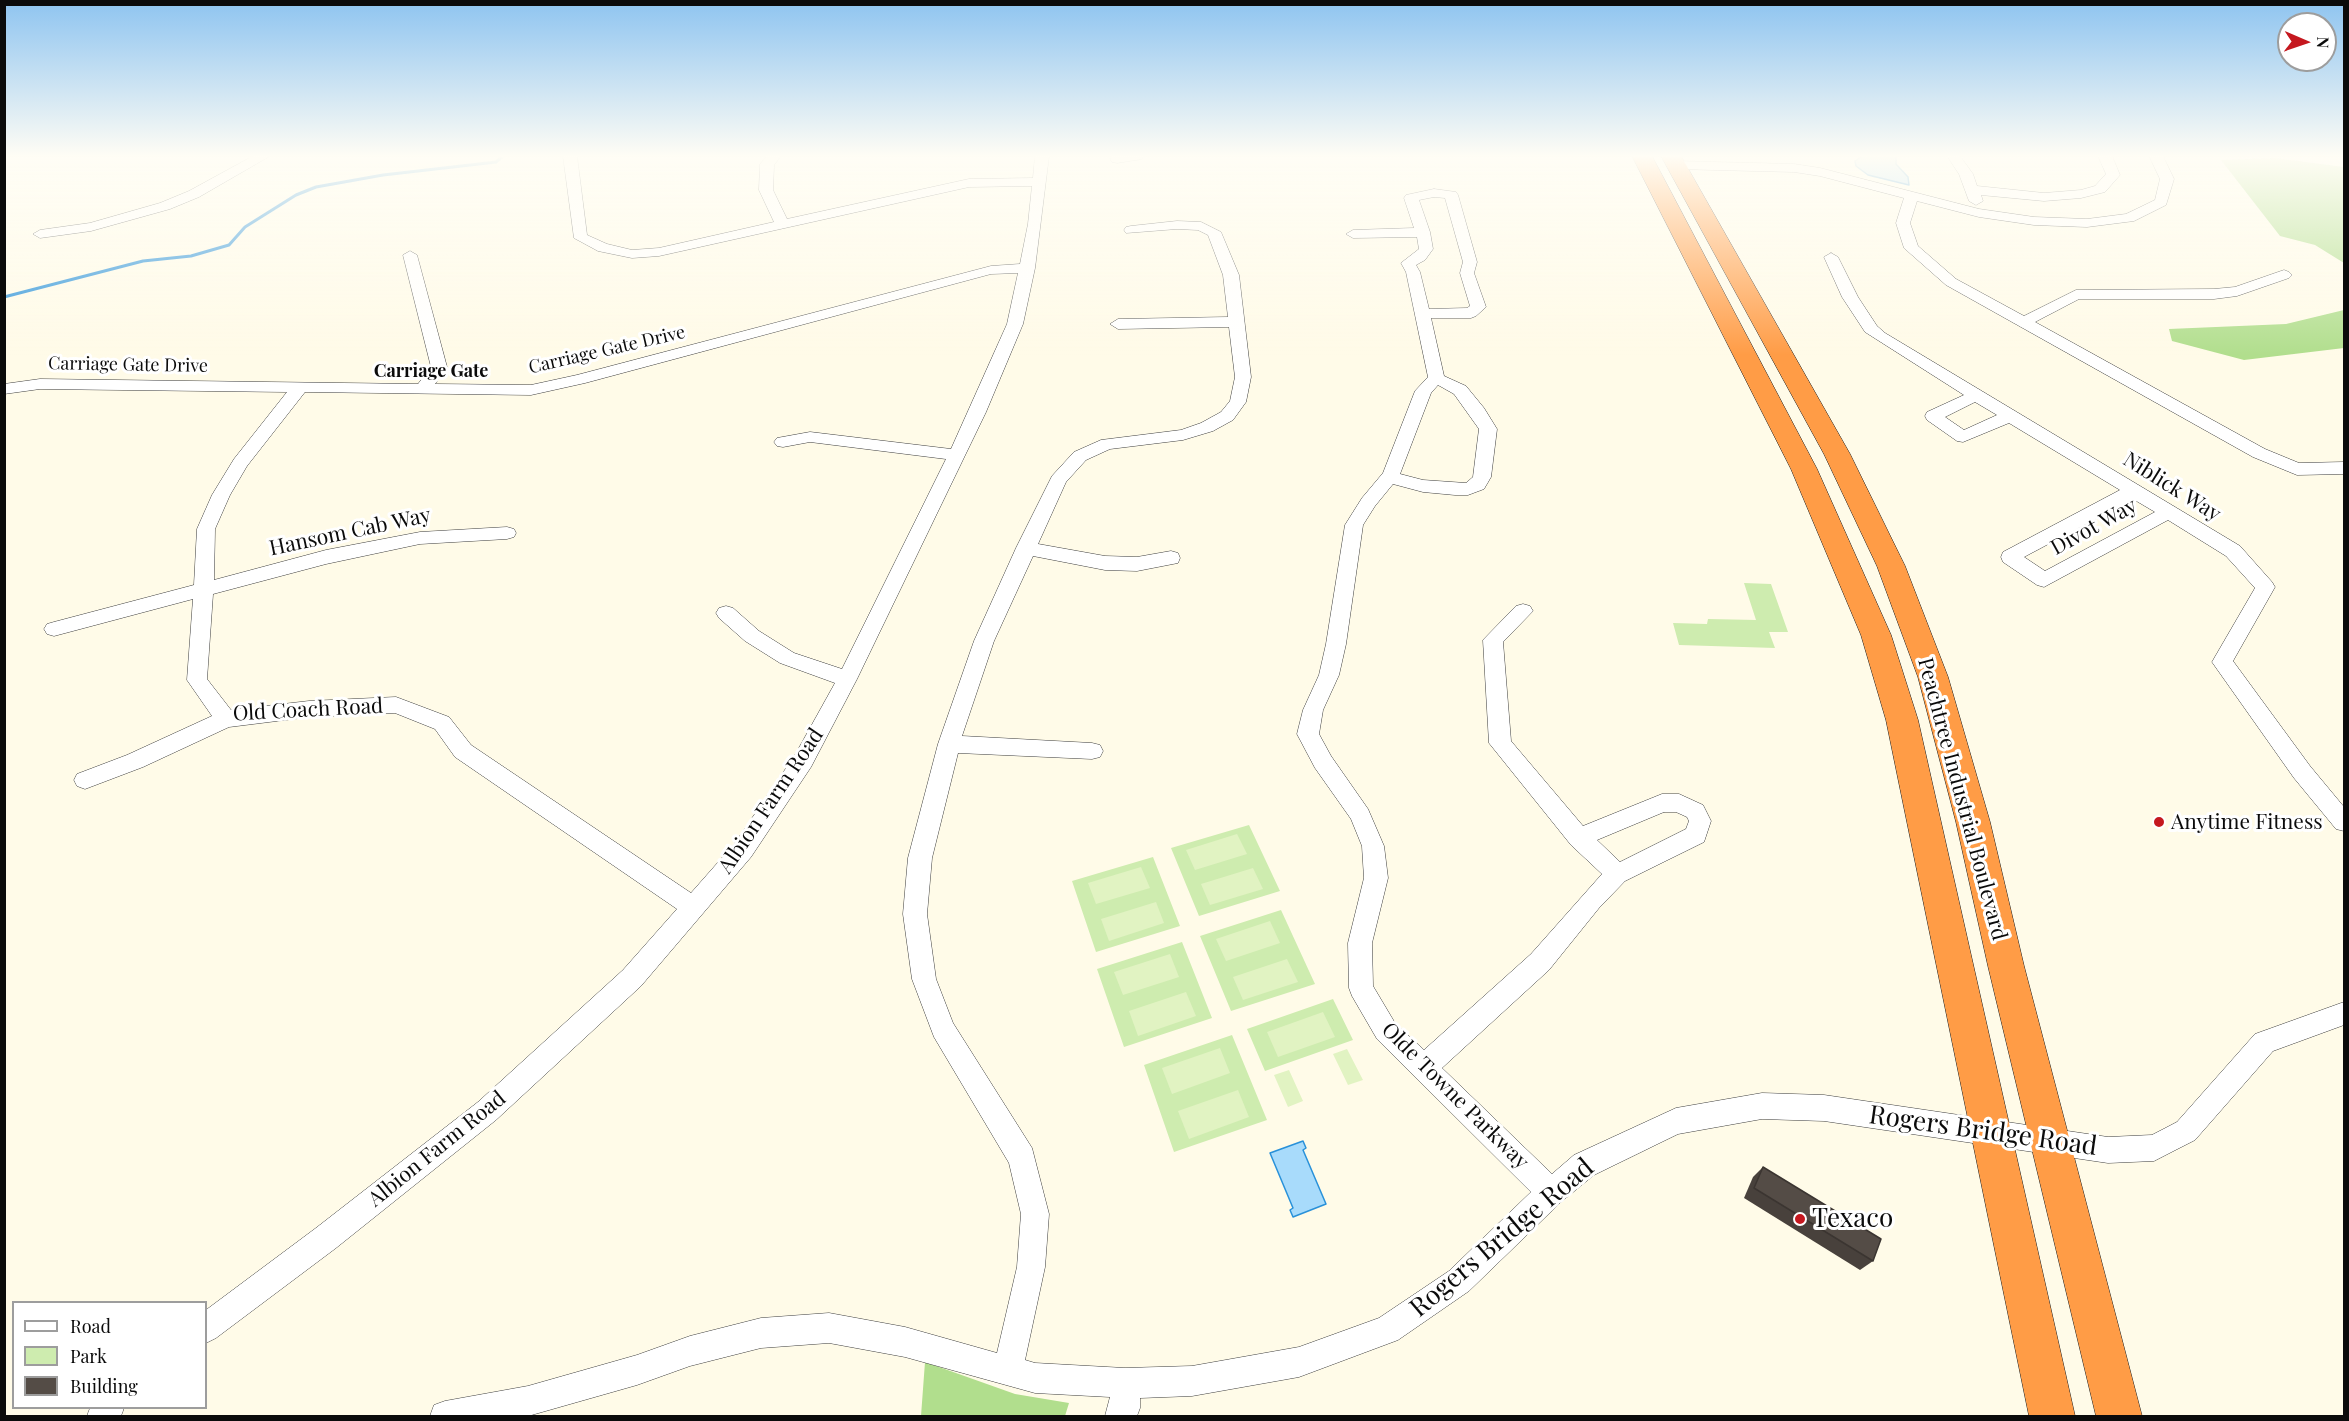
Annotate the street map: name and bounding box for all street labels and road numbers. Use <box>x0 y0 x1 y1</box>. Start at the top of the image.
street label: Carriage Gate Drive <box>527 321 687 379</box>
street label: Carriage Gate Drive <box>48 353 208 377</box>
street label: Niblick Way <box>2119 447 2225 527</box>
street label: Divot Way <box>2047 493 2141 561</box>
street label: Hansom Cab Way <box>267 503 433 561</box>
street label: Peachtree Industrial Boulevard <box>1912 655 2012 943</box>
street label: Old Coach Road <box>232 693 384 727</box>
street label: Albion Farm Road <box>713 724 829 878</box>
street label: Olde Towne Parkway <box>1376 1017 1534 1175</box>
street label: Albion Farm Road <box>363 1086 511 1212</box>
street label: Rogers Bridge Road <box>1867 1100 2099 1162</box>
street label: Rogers Bridge Road <box>1404 1152 1600 1324</box>

